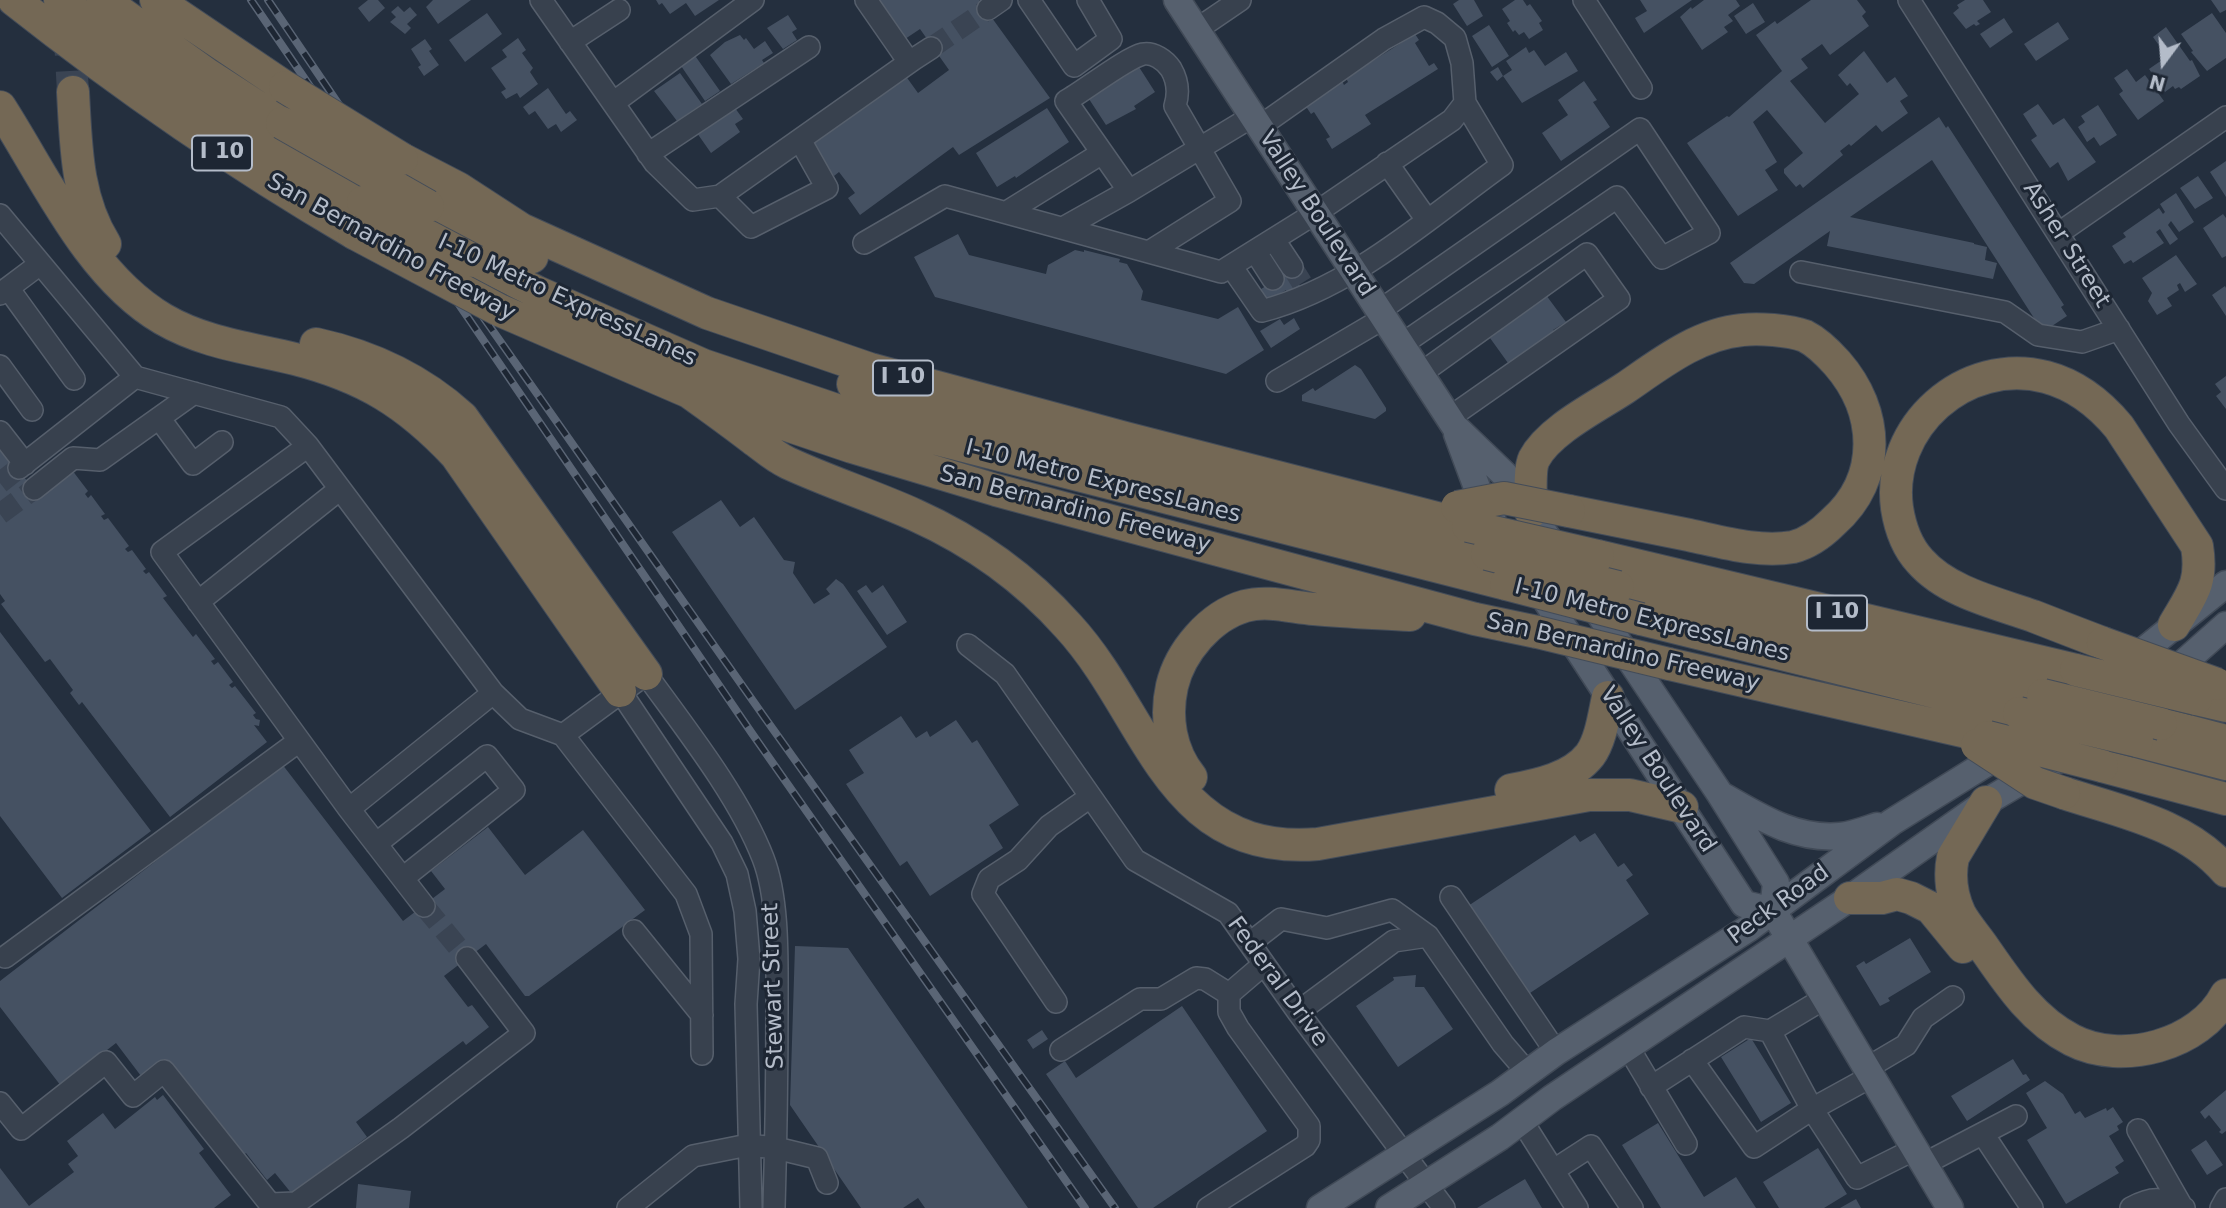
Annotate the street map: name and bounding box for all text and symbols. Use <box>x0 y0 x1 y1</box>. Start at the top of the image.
north arrow <box>2128 28 2198 98</box>
text: N <box>2147 70 2168 96</box>
street label: Valley Boulevard <box>1252 126 1380 302</box>
road number: I 10 <box>192 136 252 170</box>
street label: San Bernardino Freeway <box>262 168 520 328</box>
street label: Asher Street <box>2016 177 2116 313</box>
street label: I-10 Metro ExpressLanes <box>433 229 701 373</box>
road number: I 10 <box>873 360 933 396</box>
street label: I-10 Metro ExpressLanes <box>963 434 1243 530</box>
street label: San Bernardino Freeway <box>936 460 1214 560</box>
street label: I-10 Metro ExpressLanes <box>1512 573 1792 669</box>
road number: I 10 <box>1807 596 1867 630</box>
street label: San Bernardino Freeway <box>1484 608 1762 698</box>
street label: Valley Boulevard <box>1593 682 1721 858</box>
street label: Peck Road <box>1723 859 1835 951</box>
street label: Stewart Street <box>757 902 791 1070</box>
street label: Federal Drive <box>1221 912 1333 1052</box>

